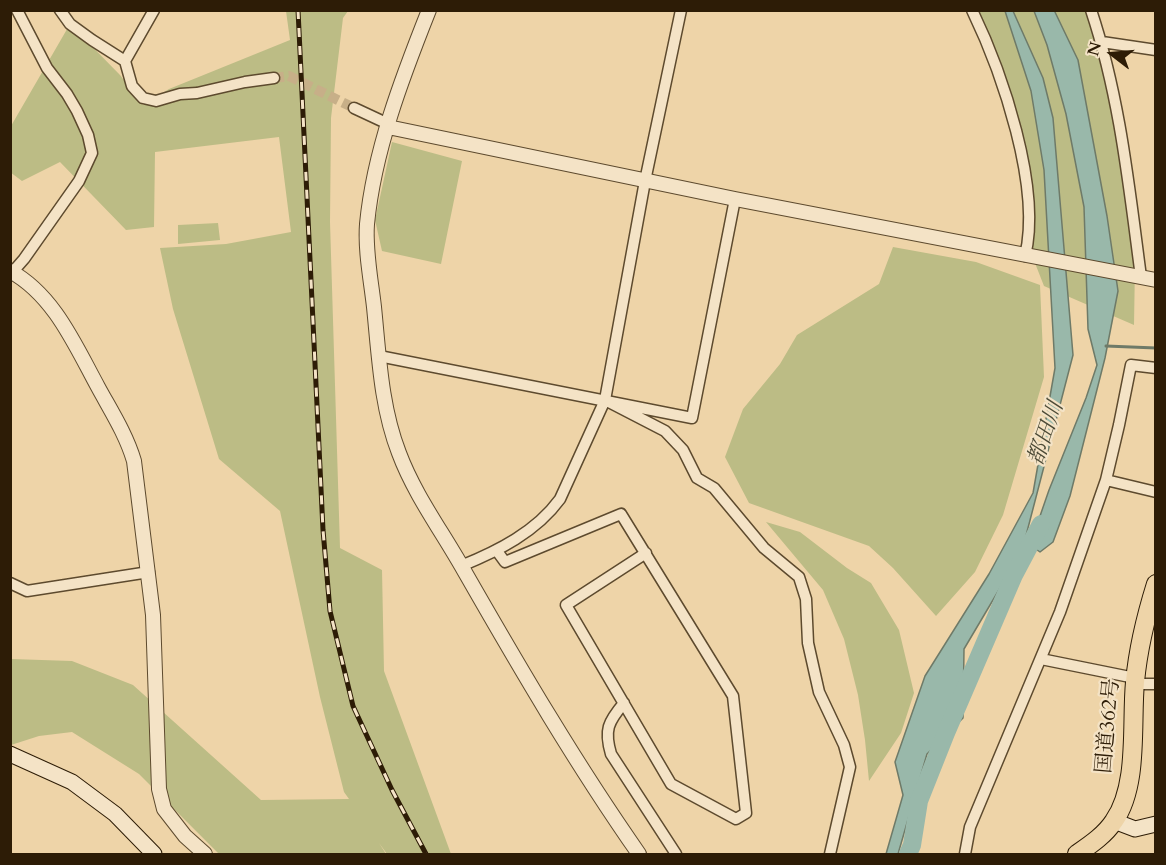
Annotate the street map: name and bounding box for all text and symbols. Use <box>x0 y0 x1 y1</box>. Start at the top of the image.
north arrow <box>1082 24 1142 84</box>
text: N <box>1082 39 1107 59</box>
water label: 都田川 <box>1024 399 1070 469</box>
street label: 国道362号 <box>1092 677 1126 775</box>

